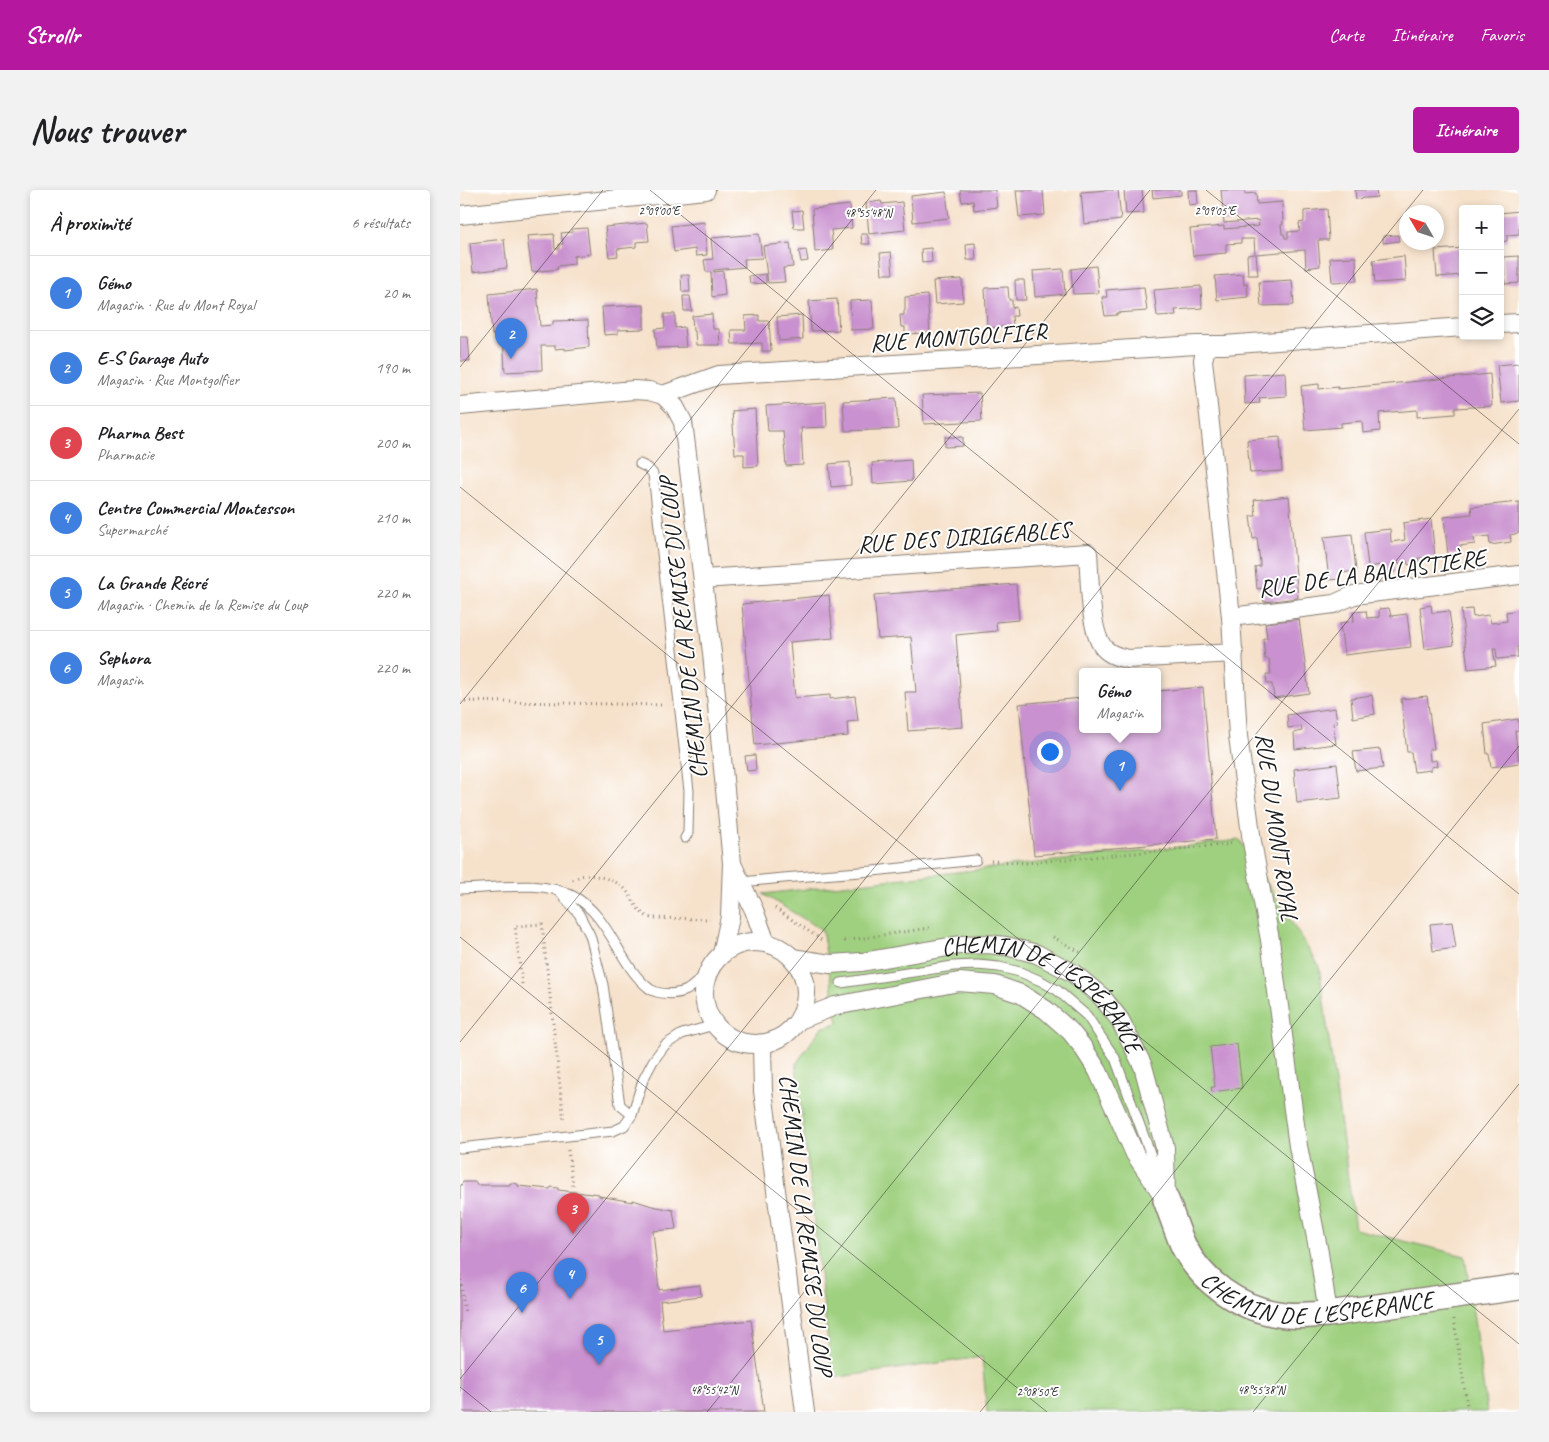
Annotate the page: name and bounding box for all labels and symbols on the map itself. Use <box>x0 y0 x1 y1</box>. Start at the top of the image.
text: 2°09'00"E <box>639 203 681 219</box>
text: 2°09'05"E <box>1195 203 1237 219</box>
text: 48°55'48"N <box>844 205 893 221</box>
north arrow <box>1399 205 1444 250</box>
street label: RUE MONTGOLFIER <box>869 316 1049 358</box>
pin: 2 <box>495 318 527 359</box>
street label: CHEMIN DE LA REMISE DU LOUP <box>652 472 714 780</box>
street label: RUE DES DIRIGEABLES <box>857 514 1075 559</box>
street label: RUE DE LA BALLASTIÈRE <box>1256 542 1491 604</box>
street label: RUE DU MONT ROYAL <box>1249 731 1305 924</box>
your location <box>1037 739 1063 765</box>
pin: 1 <box>1104 750 1136 791</box>
street label: CHEMIN DE L'ESPÉRANCE <box>939 929 1150 1061</box>
street label: CHEMIN DE LA REMISE DU LOUP <box>773 1073 840 1381</box>
pin: 3 <box>557 1193 589 1234</box>
pin: 4 <box>554 1258 586 1299</box>
street label: CHEMIN DE L'ESPÉRANCE <box>1195 1265 1438 1331</box>
pin: 6 <box>506 1272 538 1313</box>
pin: 5 <box>583 1324 615 1365</box>
text: 48°55'42"N <box>690 1382 739 1398</box>
text: 48°55'38"N <box>1237 1382 1286 1398</box>
text: 2°08'50"E <box>1017 1384 1059 1400</box>

